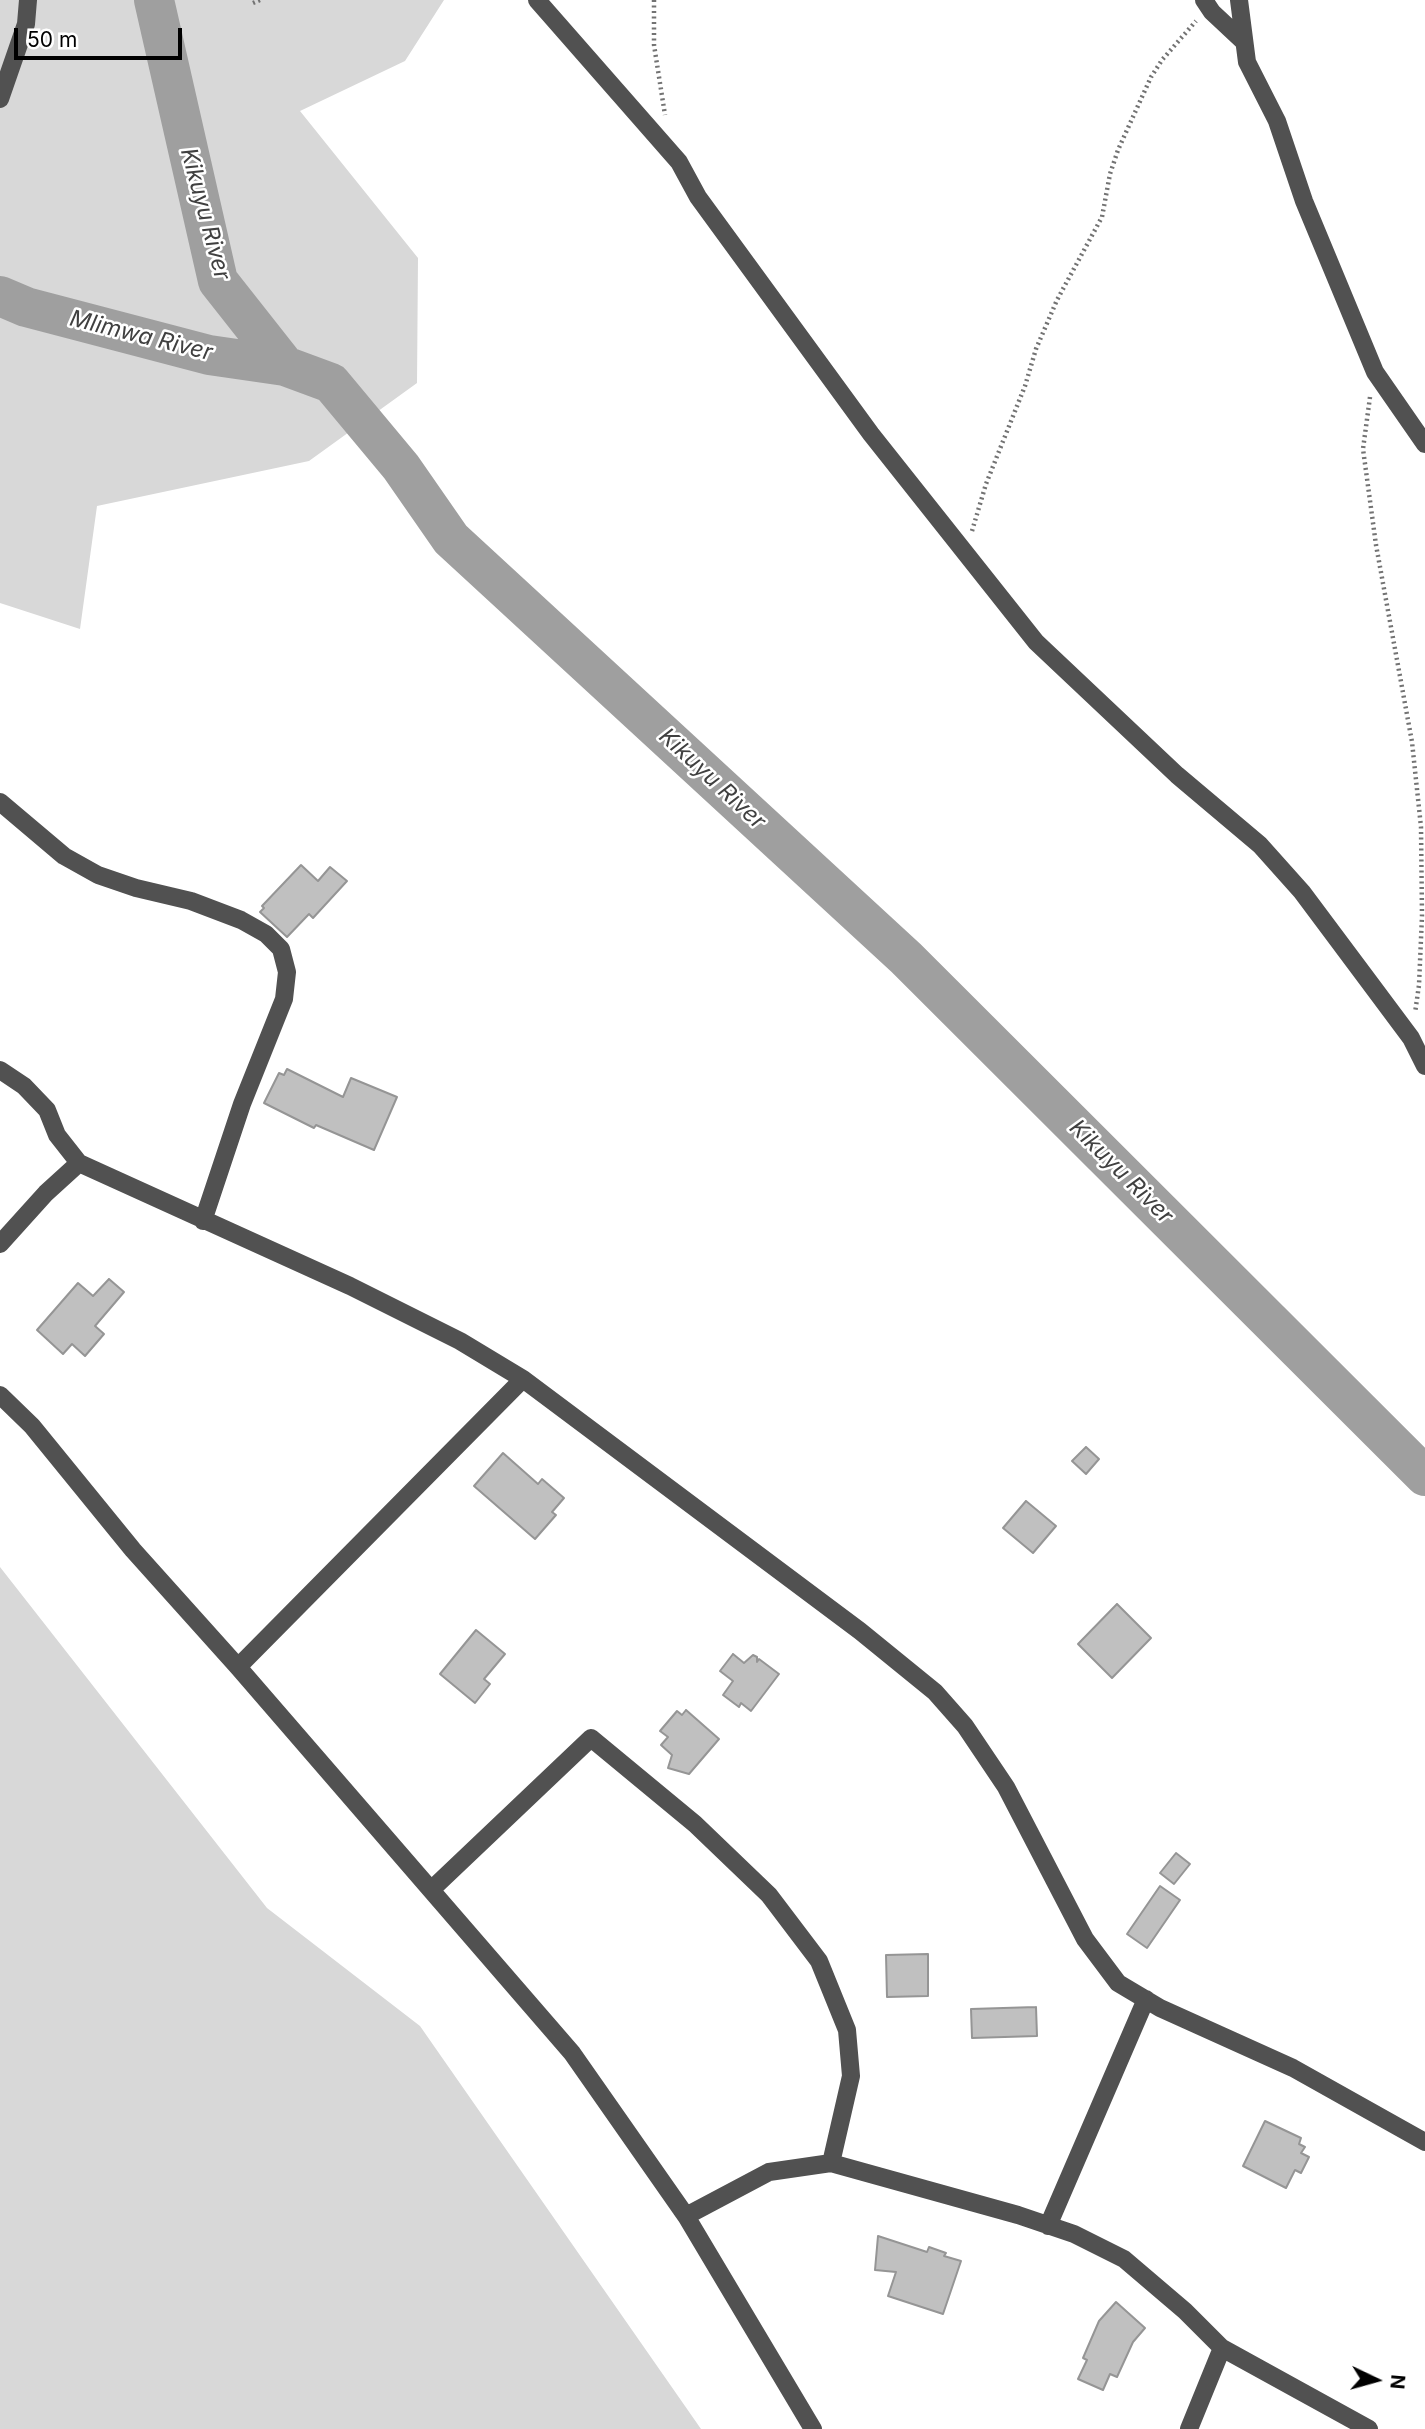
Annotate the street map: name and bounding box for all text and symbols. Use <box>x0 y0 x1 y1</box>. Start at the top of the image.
scale bar <box>18 14 186 58</box>
text: 50 m <box>27 27 77 52</box>
water label: Kikuyu River <box>174 145 236 283</box>
water label: Mlimwa River <box>67 305 215 367</box>
water label: Kikuyu River <box>653 723 771 835</box>
water label: Kikuyu River <box>1063 1114 1179 1230</box>
north arrow <box>1341 2345 1411 2415</box>
text: N <box>1385 2374 1410 2390</box>

